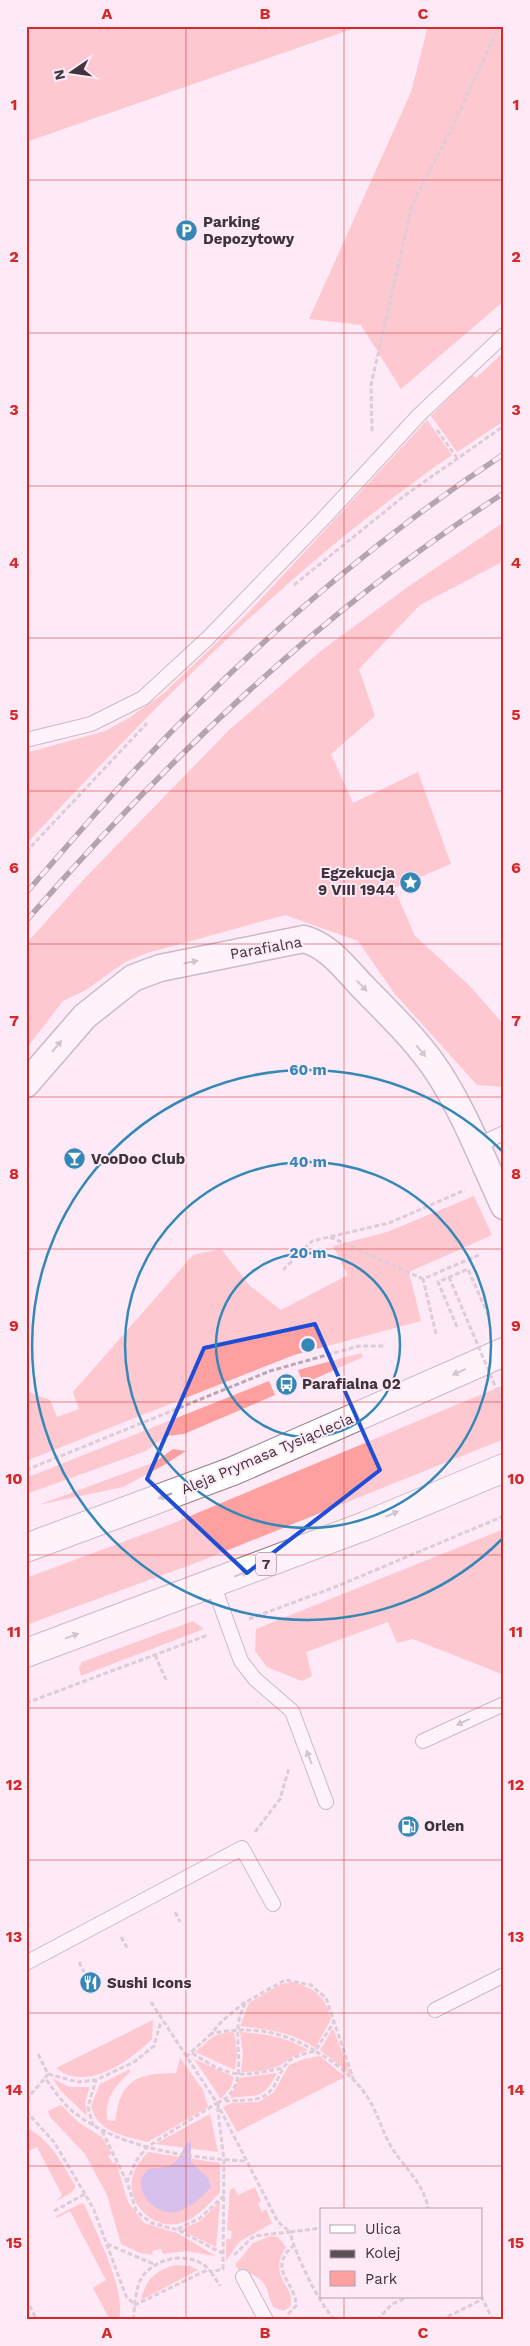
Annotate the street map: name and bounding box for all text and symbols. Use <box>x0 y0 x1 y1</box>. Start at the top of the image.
text: A <box>102 4 113 23</box>
text: B <box>260 4 271 23</box>
text: C <box>418 4 429 23</box>
north arrow <box>48 48 98 98</box>
text: N <box>50 68 68 82</box>
text: 1 <box>11 95 17 114</box>
text: 1 <box>513 95 519 114</box>
place label: Parking Depozytowy <box>203 213 295 248</box>
parking icon: Parking Depozytowy <box>175 219 199 243</box>
text: 2 <box>9 247 19 266</box>
text: 2 <box>511 247 521 266</box>
text: 3 <box>9 400 19 419</box>
text: 3 <box>511 400 521 419</box>
text: 4 <box>9 553 19 572</box>
text: 4 <box>511 553 521 572</box>
text: 5 <box>9 705 19 724</box>
text: 5 <box>511 705 521 724</box>
text: 6 <box>9 858 19 877</box>
text: 6 <box>511 858 521 877</box>
place label: Egzekucja 9 VIII 1944 <box>318 864 395 899</box>
place icon: Egzekucja 9 VIII 1944 <box>399 870 423 894</box>
street label: Parafialna <box>229 933 304 963</box>
one-way arrow <box>183 958 198 966</box>
one-way arrow <box>356 979 368 991</box>
text: 7 <box>9 1011 19 1030</box>
text: 7 <box>511 1011 521 1030</box>
one-way arrow <box>52 1040 63 1053</box>
one-way arrow <box>415 1044 426 1057</box>
text: 60 m <box>289 1061 327 1079</box>
bar icon: VooDoo Club <box>63 1147 87 1171</box>
place label: VooDoo Club <box>91 1150 185 1168</box>
text: 40 m <box>289 1153 327 1171</box>
text: 8 <box>9 1164 19 1183</box>
text: 8 <box>511 1164 521 1183</box>
text: 20 m <box>289 1244 327 1262</box>
text: 9 <box>9 1316 19 1335</box>
text: 9 <box>511 1316 521 1335</box>
centre of rings <box>299 1336 317 1354</box>
one-way arrow <box>452 1368 466 1376</box>
bus stop icon: Parafialna 02 <box>274 1372 298 1396</box>
place label: Parafialna 02 <box>302 1375 401 1393</box>
street label: Aleja Prymasa Tysiąclecia <box>178 1409 356 1498</box>
text: 10 <box>5 1469 23 1488</box>
text: 10 <box>507 1469 525 1488</box>
one-way arrow <box>157 1493 172 1501</box>
one-way arrow <box>385 1510 399 1518</box>
road number: 7 <box>256 1552 276 1576</box>
one-way arrow <box>234 1570 249 1578</box>
text: 11 <box>7 1622 21 1641</box>
text: 11 <box>509 1622 523 1641</box>
one-way arrow <box>65 1632 80 1640</box>
one-way arrow <box>456 1719 470 1727</box>
one-way arrow <box>305 1749 312 1764</box>
text: 12 <box>6 1775 22 1794</box>
text: 12 <box>508 1775 524 1794</box>
fuel station icon: Orlen <box>396 1814 420 1838</box>
place label: Orlen <box>424 1817 464 1835</box>
text: 13 <box>6 1927 22 1946</box>
text: 13 <box>508 1927 524 1946</box>
restaurant icon: Sushi Icons <box>79 1971 103 1995</box>
place label: Sushi Icons <box>107 1974 191 1992</box>
text: 14 <box>5 2080 23 2099</box>
text: 14 <box>507 2080 525 2099</box>
legend <box>320 2208 482 2298</box>
text: Ulica <box>365 2220 402 2238</box>
text: 15 <box>6 2233 22 2252</box>
text: 15 <box>508 2233 524 2252</box>
text: Kolej <box>365 2244 400 2262</box>
text: Park <box>365 2270 398 2288</box>
text: A <box>102 2323 113 2342</box>
text: B <box>260 2323 271 2342</box>
text: C <box>418 2323 429 2342</box>

